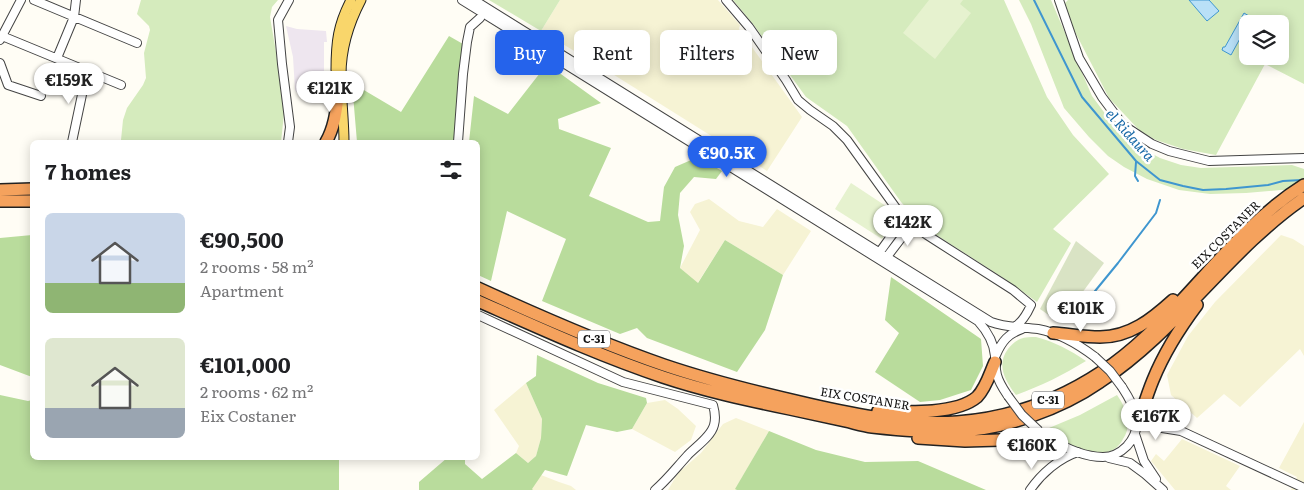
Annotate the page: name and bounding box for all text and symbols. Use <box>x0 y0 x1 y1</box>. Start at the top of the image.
map controls <box>1239 15 1289 65</box>
button: layers <box>1239 15 1289 65</box>
chip: Buy <box>495 30 564 75</box>
chip: Rent <box>574 30 650 75</box>
chip: Filters <box>660 30 752 75</box>
chip: New <box>762 30 837 75</box>
pin: €159K <box>34 62 104 105</box>
text: €159K <box>45 67 93 91</box>
pin: €121K <box>295 70 365 113</box>
text: €121K <box>307 75 353 99</box>
water label: el Ridaura <box>1102 104 1160 165</box>
pin: €90.5K <box>686 136 768 178</box>
text: €90.5K <box>699 140 755 164</box>
text: 7 homes <box>45 155 131 186</box>
icon: filters <box>437 156 465 184</box>
street label: EIX COSTANER <box>1187 196 1264 273</box>
pin: €142K <box>873 204 943 247</box>
text: €142K <box>884 209 932 233</box>
text: €90,500 <box>200 223 284 254</box>
icon: home <box>85 233 145 293</box>
text: 2 rooms · 58 m² <box>200 254 314 278</box>
text: Apartment <box>200 278 284 302</box>
pin: €101K <box>1046 290 1116 333</box>
text: €101K <box>1058 295 1104 319</box>
road number: C-31 <box>578 330 610 348</box>
text: €101,000 <box>200 348 291 379</box>
icon: home <box>85 358 145 418</box>
text: 2 rooms · 62 m² <box>200 379 313 403</box>
street label: EIX COSTANER <box>819 382 912 414</box>
road number: C-31 <box>1032 392 1064 408</box>
pin: €167K <box>1121 398 1191 441</box>
text: Eix Costaner <box>200 403 296 427</box>
text: €167K <box>1132 403 1180 427</box>
pin: €160K <box>997 428 1067 470</box>
text: €160K <box>1007 432 1057 456</box>

